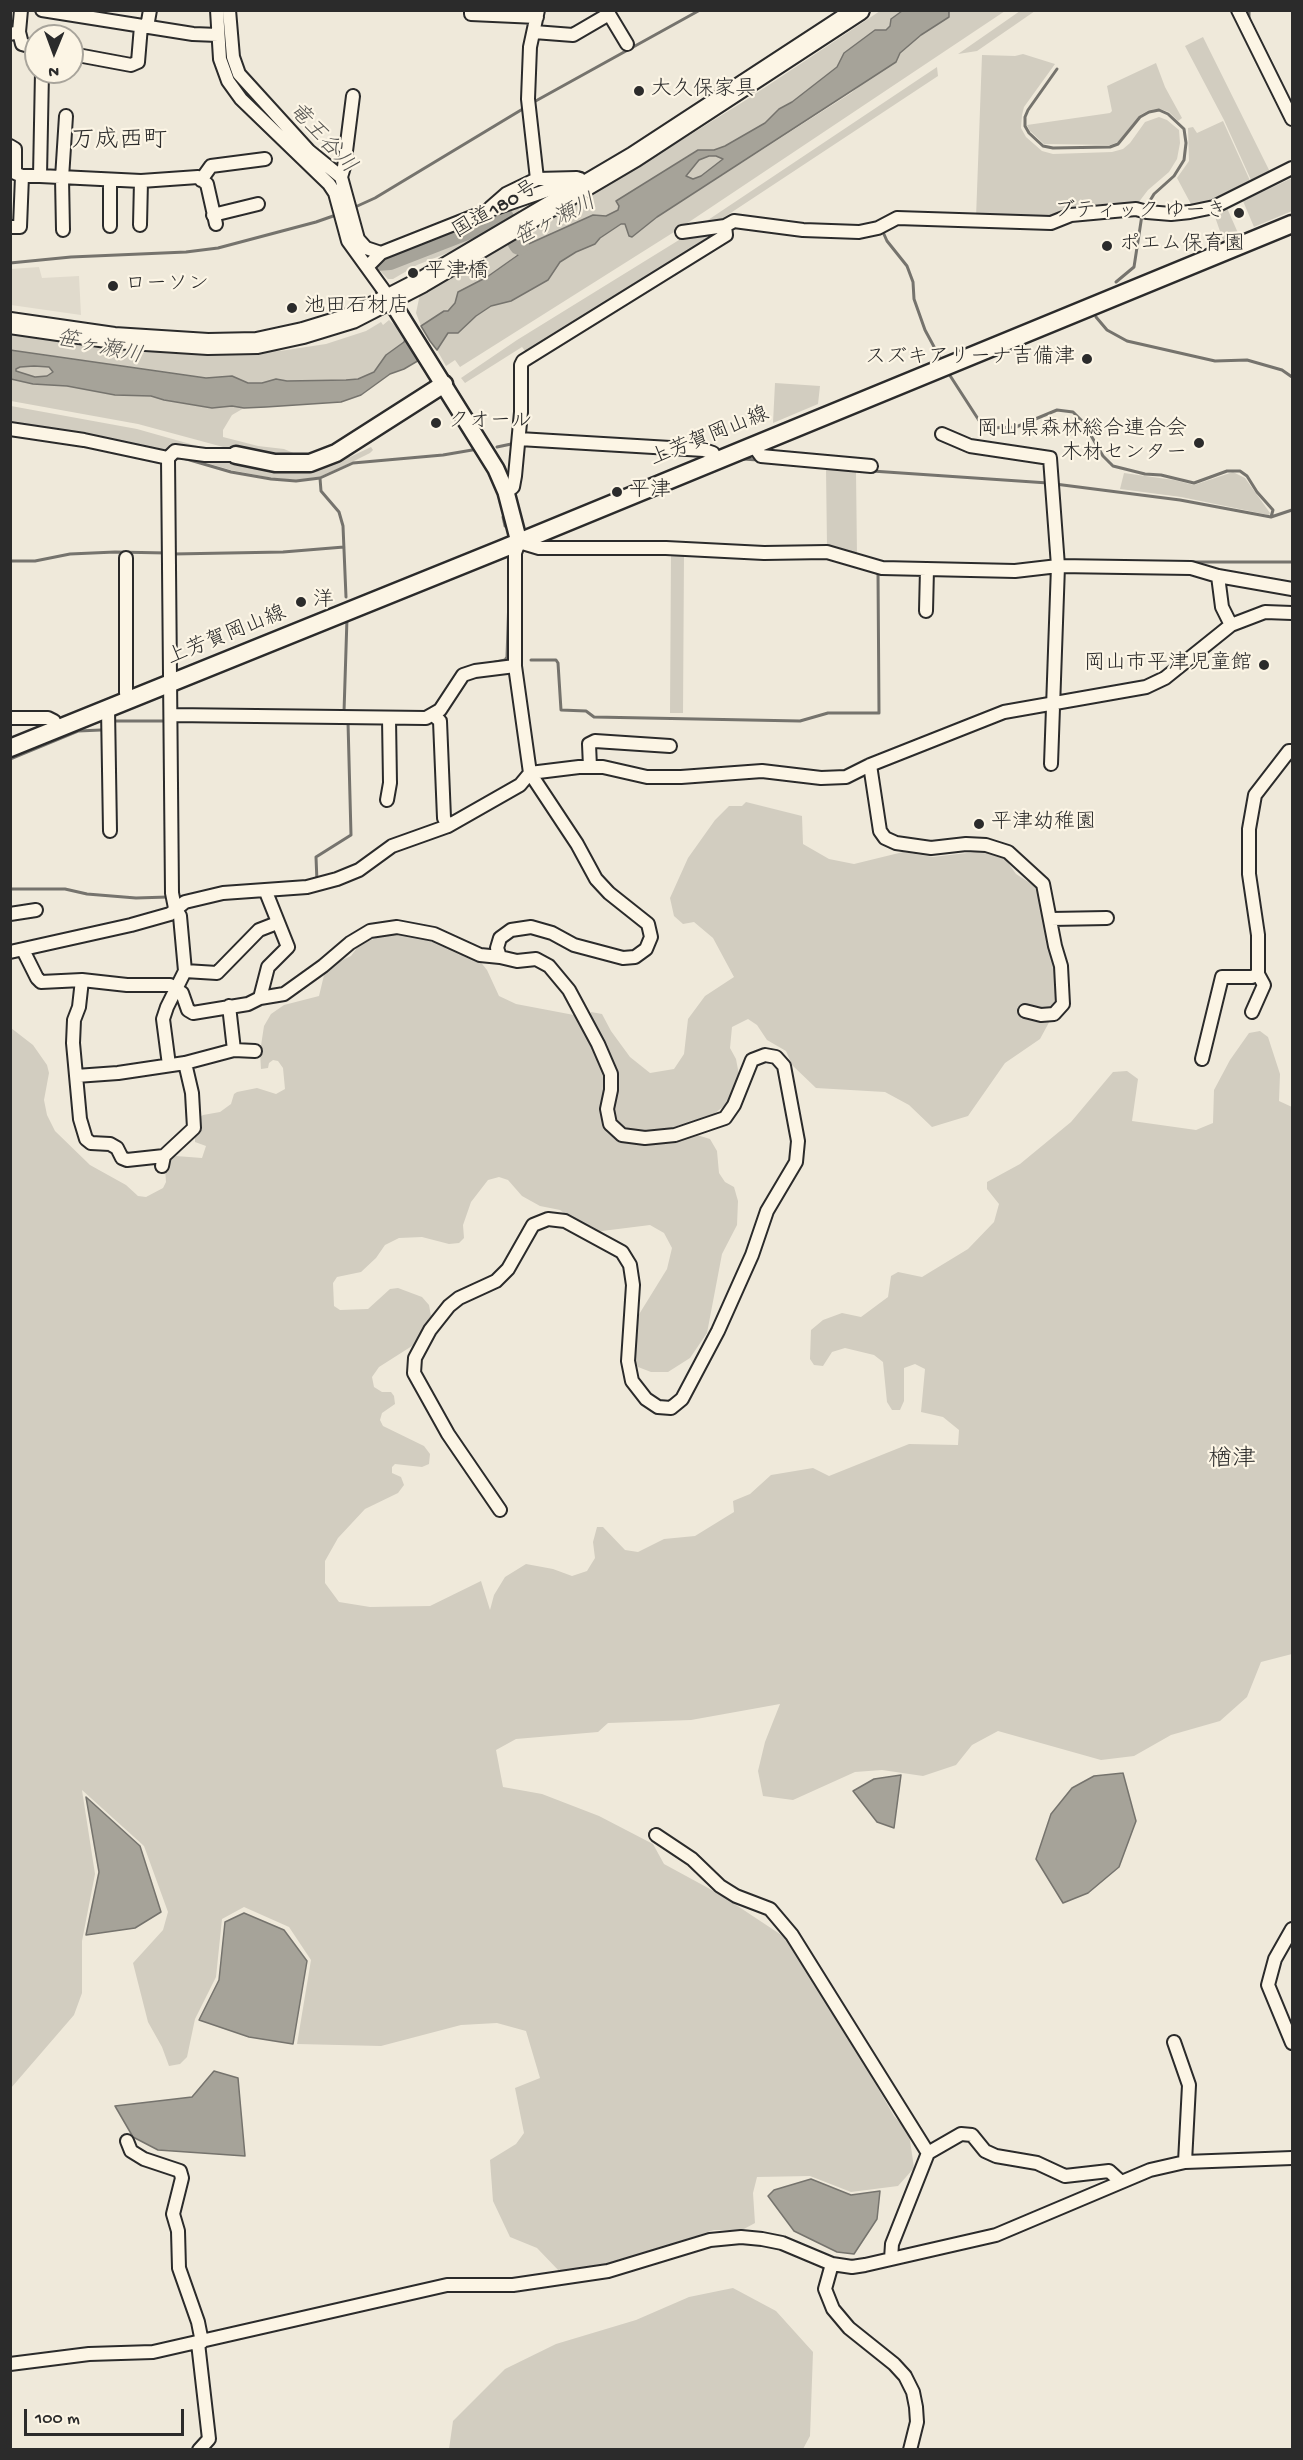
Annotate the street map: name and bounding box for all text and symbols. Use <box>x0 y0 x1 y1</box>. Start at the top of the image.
north arrow <box>24 24 84 84</box>
text: N <box>48 61 59 80</box>
place label: 大久保家具 <box>651 78 756 104</box>
marker: 大久保家具 <box>632 84 646 98</box>
water label: 竜王谷川 <box>281 98 361 180</box>
district label: 万成西町 <box>71 128 167 156</box>
street label: 国道180号 <box>449 176 543 246</box>
water label: 笹ヶ瀬川 <box>511 190 601 254</box>
place label: ブティック ゆーき <box>1054 200 1227 226</box>
marker: ブティック ゆーき <box>1232 206 1246 220</box>
place label: ポエム保育園 <box>1119 233 1245 259</box>
marker: ポエム保育園 <box>1100 239 1114 253</box>
place label: 平津橋 <box>425 260 488 286</box>
marker: 平津橋 <box>406 266 420 280</box>
place label: ローソン <box>125 273 209 299</box>
marker: ローソン <box>106 279 120 293</box>
place label: 池田石材店 <box>304 295 409 321</box>
marker: 池田石材店 <box>285 301 299 315</box>
water label: 笹ヶ瀬川 <box>53 327 145 371</box>
place label: スズキアリーナ吉備津 <box>865 346 1075 372</box>
marker: スズキアリーナ吉備津 <box>1080 352 1094 366</box>
street label: 上芳賀岡山線 <box>647 403 773 473</box>
place label: クオール <box>448 410 532 436</box>
marker: クオール <box>429 416 443 430</box>
place label: 岡山県森林総合連合会 木材センター <box>977 418 1187 468</box>
marker: 岡山県森林総合連合会 木材センター <box>1192 436 1206 450</box>
place label: 平津 <box>629 479 671 505</box>
marker: 平津 <box>610 485 624 499</box>
place label: 洋 <box>313 589 334 615</box>
marker: 洋 <box>294 595 308 609</box>
street label: 上芳賀岡山線 <box>164 602 290 672</box>
place label: 岡山市平津児童館 <box>1084 652 1252 678</box>
marker: 岡山市平津児童館 <box>1257 658 1271 672</box>
place label: 平津幼稚園 <box>991 811 1096 837</box>
marker: 平津幼稚園 <box>972 817 986 831</box>
district label: 楢津 <box>1208 1447 1256 1475</box>
scale bar <box>27 2397 188 2435</box>
text: 100 m <box>35 2409 80 2430</box>

